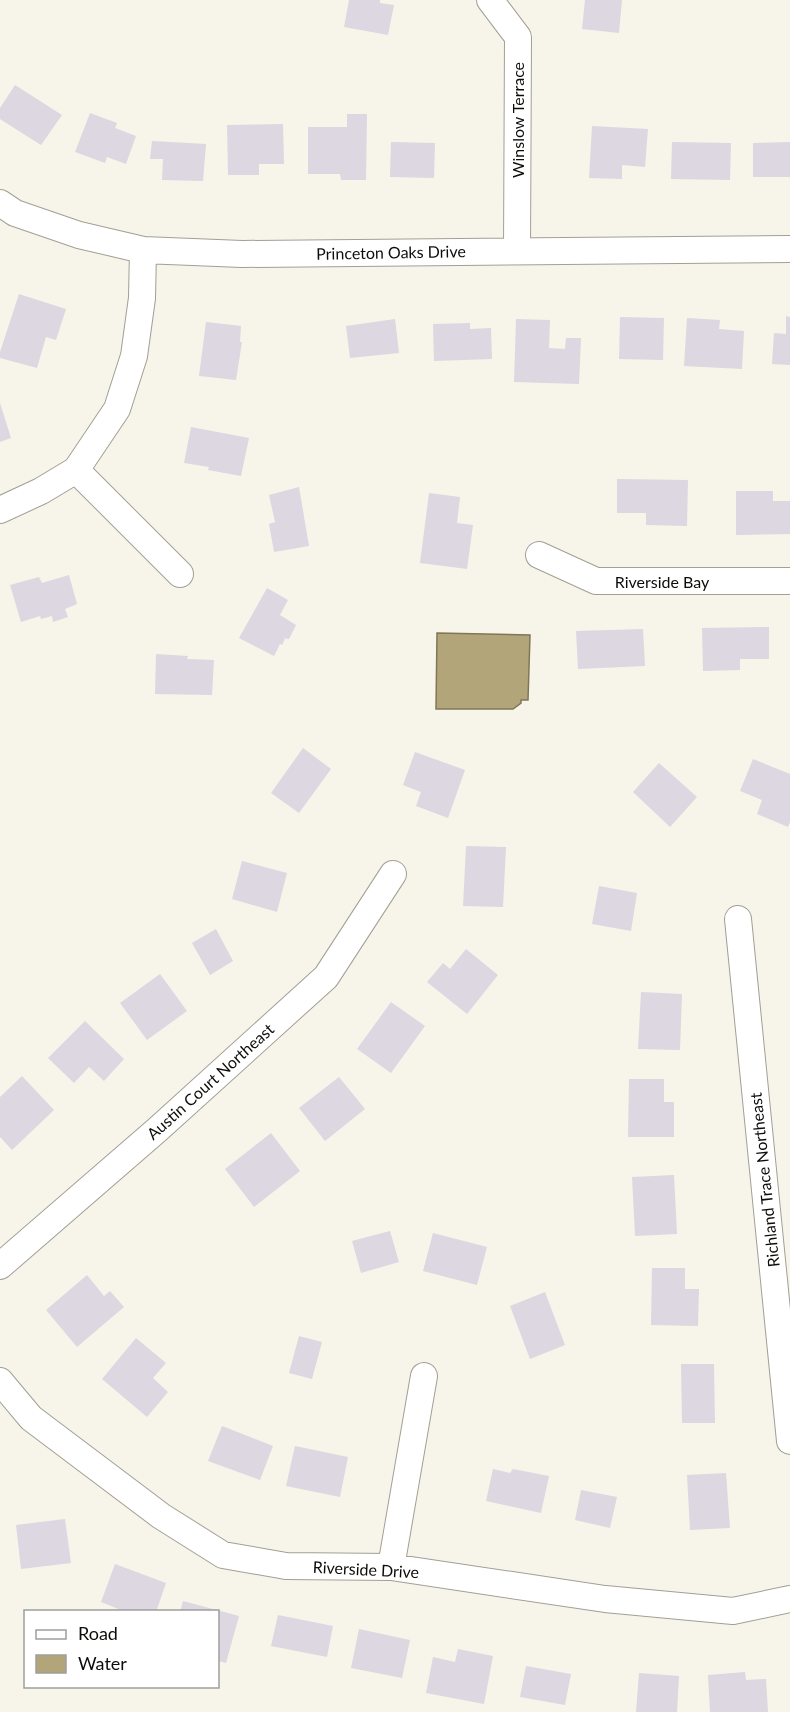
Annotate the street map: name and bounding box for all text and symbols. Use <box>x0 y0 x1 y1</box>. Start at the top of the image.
street label: Winslow Terrace <box>508 62 527 178</box>
street label: Princeton Oaks Drive <box>316 241 466 263</box>
street label: Riverside Bay <box>615 572 710 591</box>
street label: Austin Court Northeast <box>143 1019 278 1143</box>
street label: Richland Trace Northeast <box>745 1091 783 1268</box>
street label: Riverside Drive <box>312 1557 420 1581</box>
legend <box>24 1610 219 1688</box>
text: Road <box>78 1622 118 1644</box>
text: Water <box>78 1652 127 1674</box>

